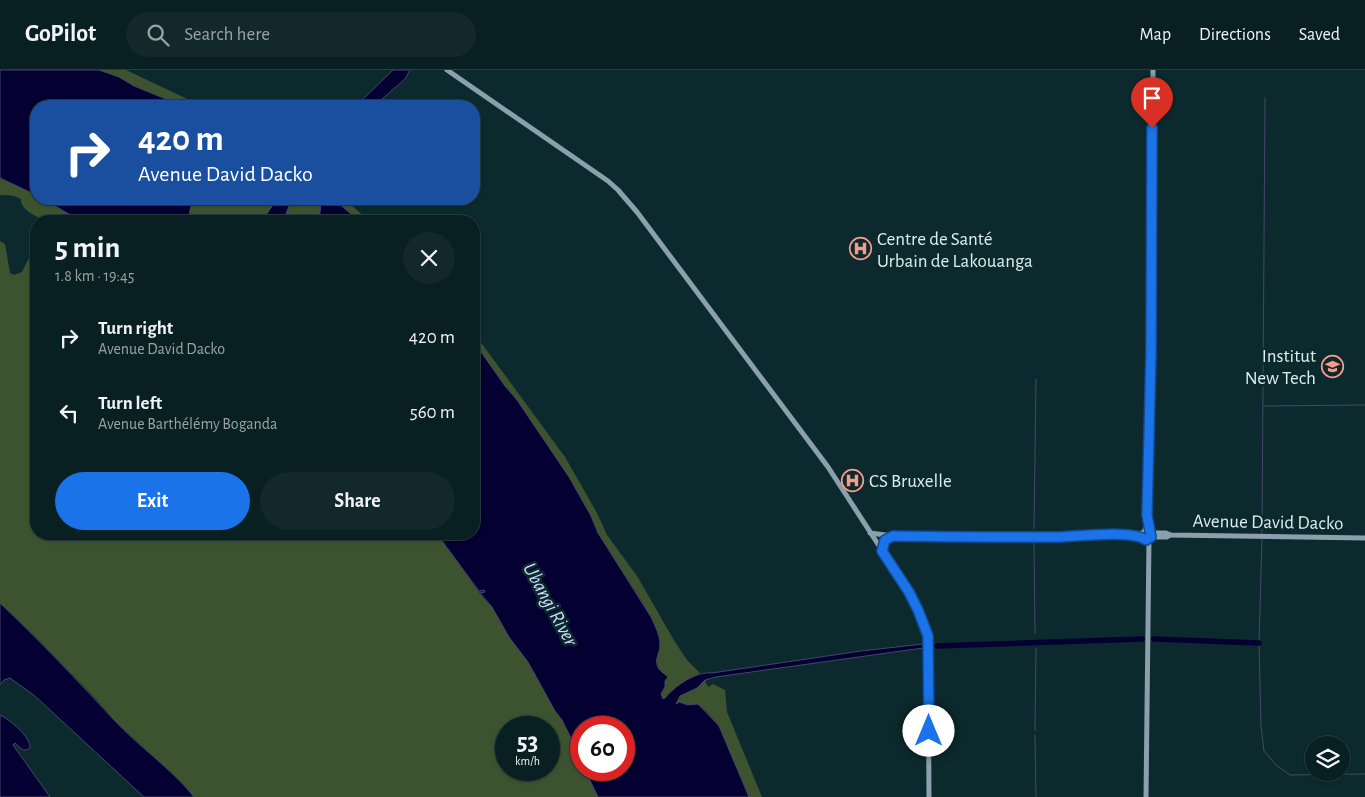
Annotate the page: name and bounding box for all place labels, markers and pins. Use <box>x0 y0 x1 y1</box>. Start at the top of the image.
pin <box>1131 77 1173 128</box>
place label: Centre de Santé Urbain de Lakouanga <box>877 230 1033 271</box>
hospital icon: Centre de Santé Urbain de Lakouanga <box>849 237 873 261</box>
place label: Institut New Tech <box>1245 347 1316 388</box>
school or university icon: Institut New Tech <box>1320 354 1344 378</box>
hospital icon: CS Bruxelle <box>841 468 865 492</box>
place label: CS Bruxelle <box>869 472 952 491</box>

